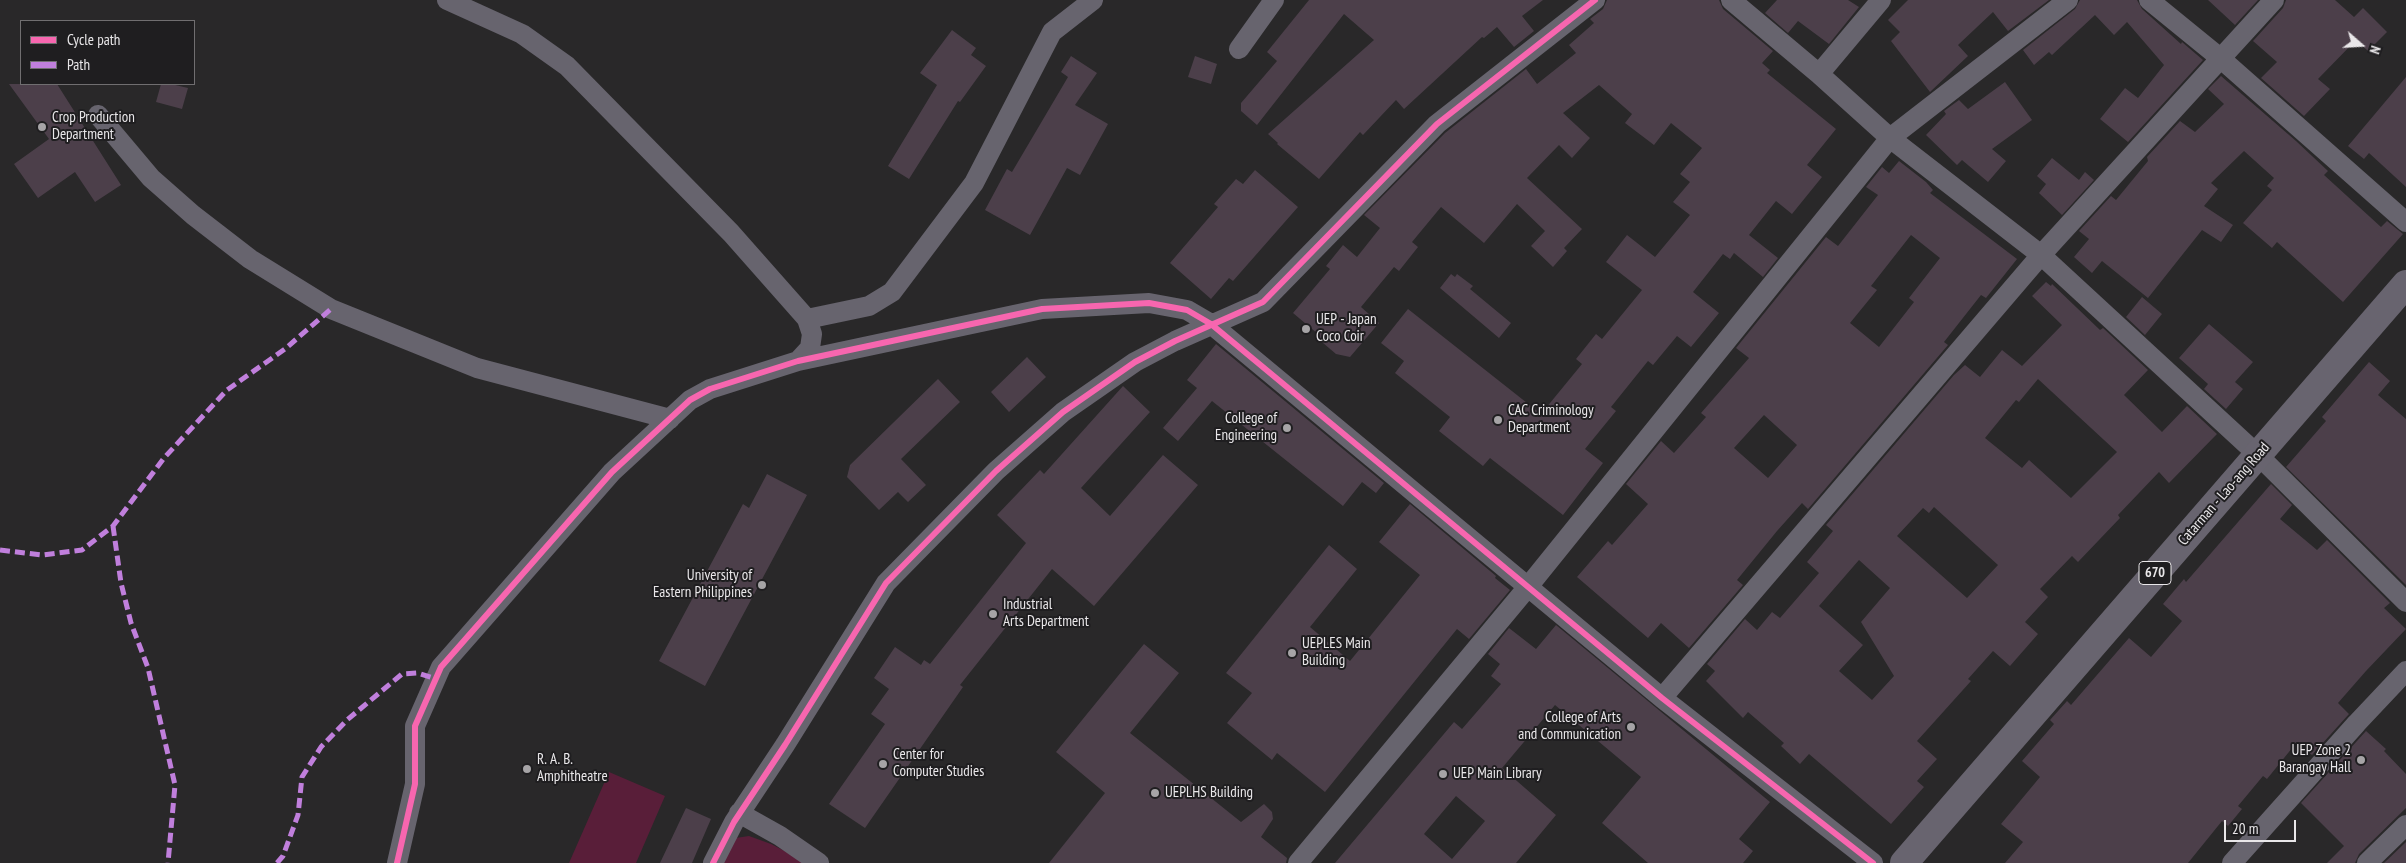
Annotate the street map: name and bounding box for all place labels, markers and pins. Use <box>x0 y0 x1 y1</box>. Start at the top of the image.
place label: Crop Production Department <box>52 109 135 144</box>
marker: Crop Production Department <box>36 121 48 133</box>
place label: UEP - Japan Coco Coir <box>1316 311 1376 346</box>
marker: UEP - Japan Coco Coir <box>1300 323 1312 335</box>
place label: CAC Criminology Department <box>1508 402 1594 437</box>
place label: College of Engineering <box>1215 410 1277 445</box>
marker: CAC Criminology Department <box>1492 414 1504 426</box>
marker: College of Engineering <box>1281 422 1293 434</box>
place label: University of Eastern Philippines <box>653 567 752 602</box>
marker: University of Eastern Philippines <box>756 579 768 591</box>
place label: Industrial Arts Department <box>1003 596 1089 631</box>
marker: Industrial Arts Department <box>987 608 999 620</box>
place label: UEPLES Main Building <box>1302 635 1371 670</box>
marker: UEPLES Main Building <box>1286 647 1298 659</box>
place label: College of Arts and Communication <box>1518 709 1621 744</box>
marker: College of Arts and Communication <box>1625 721 1637 733</box>
place label: UEP Zone 2 Barangay Hall <box>2279 742 2351 777</box>
place label: Center for Computer Studies <box>893 746 984 781</box>
place label: R. A. B. Amphitheatre <box>537 751 608 786</box>
marker: UEP Zone 2 Barangay Hall <box>2355 754 2367 766</box>
marker: Center for Computer Studies <box>877 758 889 770</box>
marker: R. A. B. Amphitheatre <box>521 763 533 775</box>
place label: UEP Main Library <box>1453 765 1542 783</box>
marker: UEP Main Library <box>1437 768 1449 780</box>
place label: UEPLHS Building <box>1165 784 1253 802</box>
marker: UEPLHS Building <box>1149 787 1161 799</box>

